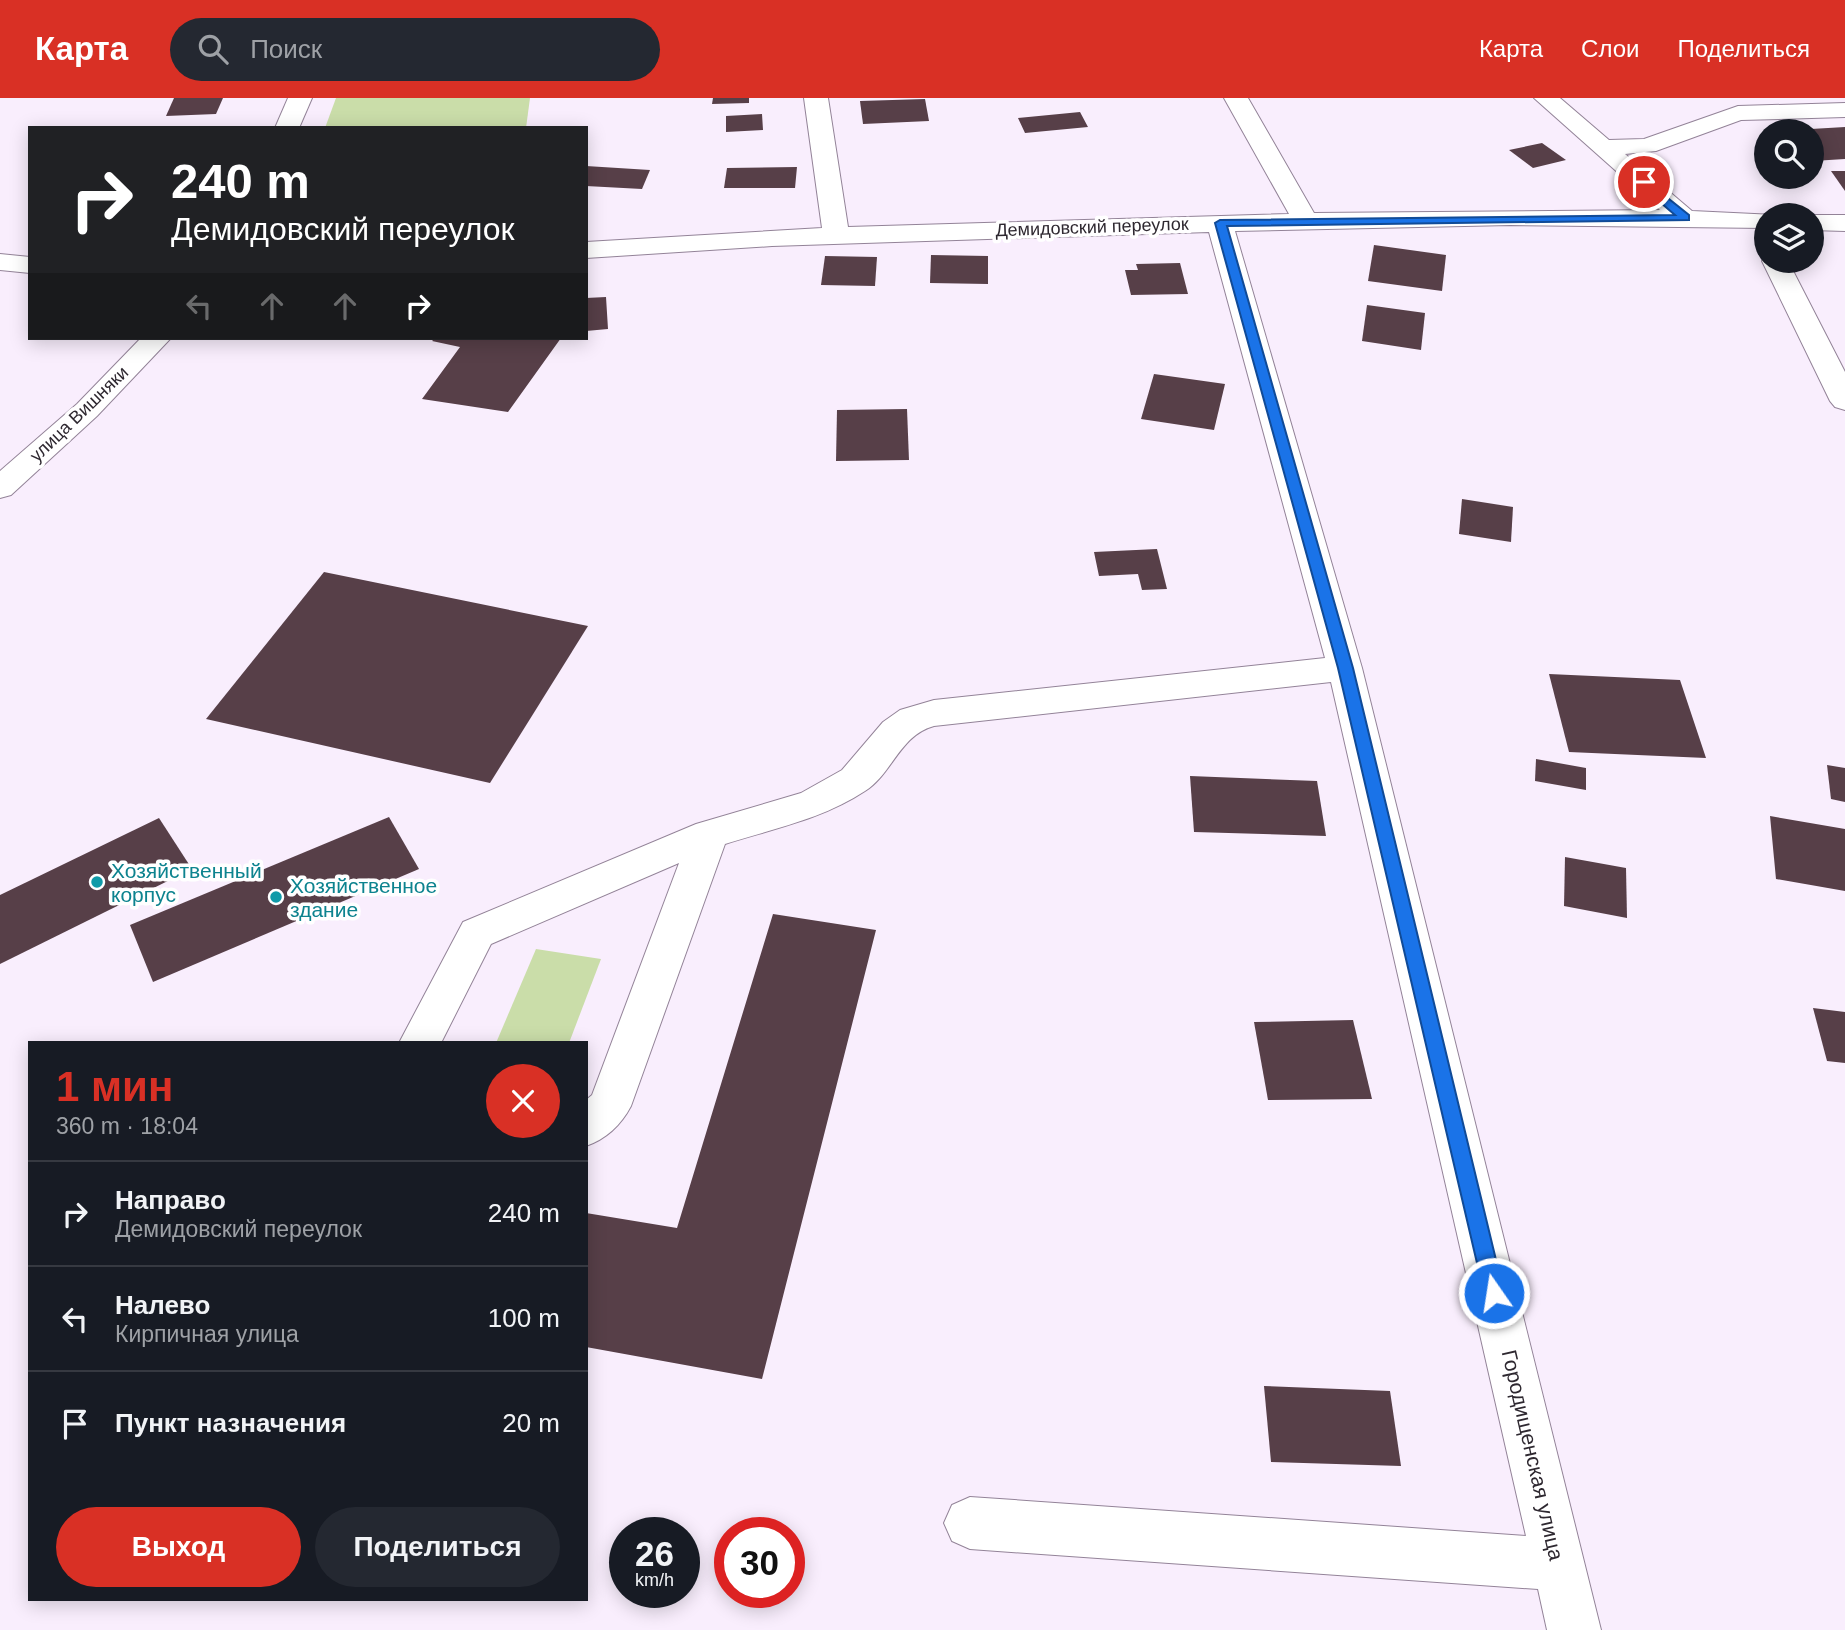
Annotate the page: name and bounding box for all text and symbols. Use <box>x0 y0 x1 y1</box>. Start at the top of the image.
search box <box>170 18 660 81</box>
text: Карта <box>35 30 128 67</box>
icon: search <box>194 30 232 68</box>
text: Поиск <box>250 34 322 64</box>
text: Карта <box>1479 35 1543 62</box>
text: Слои <box>1581 35 1639 62</box>
text: Поделиться <box>1677 35 1810 62</box>
map controls <box>1754 119 1824 273</box>
button: search <box>1754 119 1824 189</box>
pin <box>1614 152 1674 212</box>
icon: right <box>56 154 147 245</box>
text: 240 m <box>171 154 310 208</box>
icon: arrive <box>1625 163 1663 201</box>
button: layers <box>1754 203 1824 273</box>
text: Демидовский переулок <box>171 211 515 247</box>
street label: Демидовский переулок <box>995 214 1189 240</box>
icon: left <box>180 287 218 325</box>
icon: ahead <box>253 287 291 325</box>
icon: ahead <box>326 287 364 325</box>
icon: right <box>399 287 437 325</box>
street label: улица Вишняки <box>26 362 132 466</box>
place label: Хозяйственный корпус <box>111 859 262 906</box>
marker: Хозяйственный корпус <box>89 874 105 890</box>
place label: Хозяйственное здание <box>290 874 437 921</box>
marker: Хозяйственное здание <box>268 889 284 905</box>
text: 1 мин <box>56 1063 173 1110</box>
button: close <box>486 1064 560 1138</box>
text: 360 m · 18:04 <box>56 1113 198 1139</box>
text: Направо <box>115 1185 226 1215</box>
icon: right <box>56 1195 94 1233</box>
text: 240 m <box>488 1198 560 1228</box>
text: Демидовский переулок <box>115 1216 362 1242</box>
position arrow <box>1457 1256 1531 1330</box>
text: Налево <box>115 1290 210 1320</box>
icon: left <box>56 1300 94 1338</box>
text: 100 m <box>488 1303 560 1333</box>
text: Кирпичная улица <box>115 1321 299 1347</box>
street label: Городищенская улица <box>1498 1347 1569 1563</box>
icon: arrive <box>56 1405 94 1443</box>
text: Пункт назначения <box>115 1408 346 1438</box>
text: 20 m <box>502 1408 560 1438</box>
button: Выход <box>56 1507 301 1587</box>
button: Поделиться <box>315 1507 560 1587</box>
speed limit sign: 30 <box>714 1517 805 1608</box>
text: 26 <box>635 1534 674 1573</box>
text: km/h <box>635 1570 674 1590</box>

